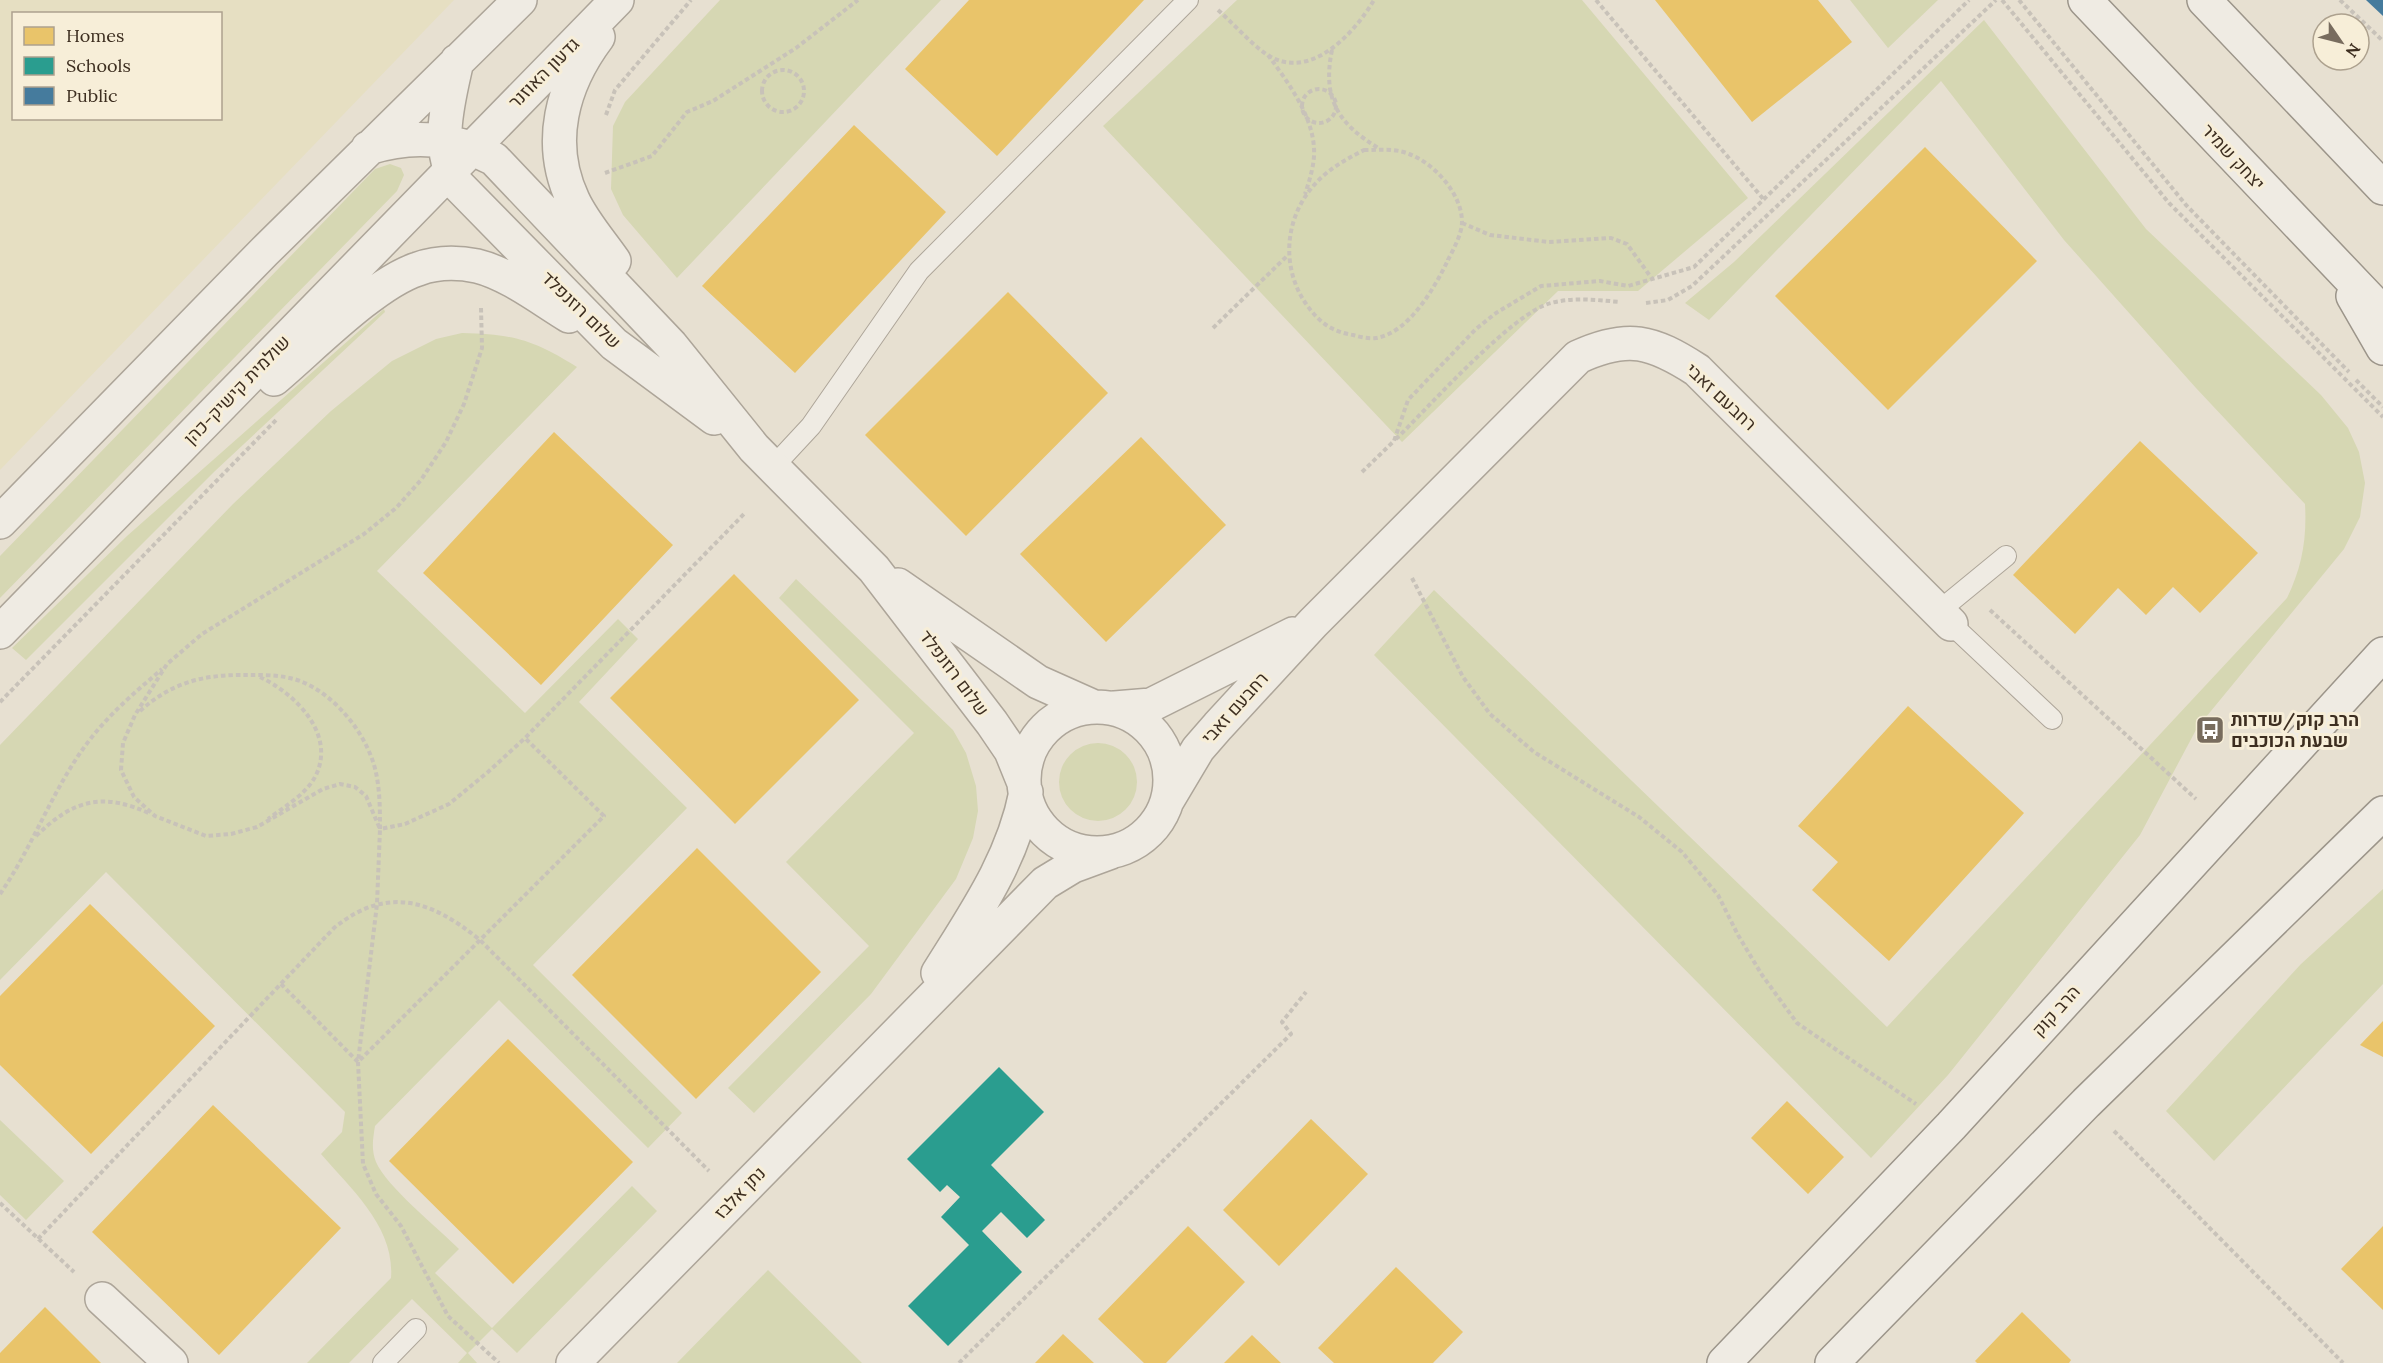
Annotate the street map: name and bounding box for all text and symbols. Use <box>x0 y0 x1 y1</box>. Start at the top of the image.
legend <box>12 12 222 120</box>
north arrow <box>2311 12 2371 72</box>
text: Homes <box>66 24 124 47</box>
street label: גדעון האוזנר <box>503 32 584 113</box>
text: N <box>2342 40 2365 61</box>
text: Schools <box>66 54 131 77</box>
text: Public <box>66 84 118 107</box>
street label: יצחק שמיר <box>2197 119 2270 195</box>
street label: שלום רוזנפלד <box>537 266 626 353</box>
street label: שולמית קישיק-כהן <box>179 330 295 449</box>
street label: רחבעם זאבי <box>1681 358 1762 435</box>
street label: שלום רוזנפלד <box>915 625 994 720</box>
street label: רחבעם זאבי <box>1196 667 1273 748</box>
place label: הרב קוק/שדרות שבעת הכוכבים <box>2231 708 2359 752</box>
bus stop icon: הרב קוק/שדרות שבעת הכוכבים <box>2194 714 2226 746</box>
street label: הרב קוק <box>2027 980 2085 1041</box>
street label: נתן אלבז <box>709 1162 770 1224</box>

